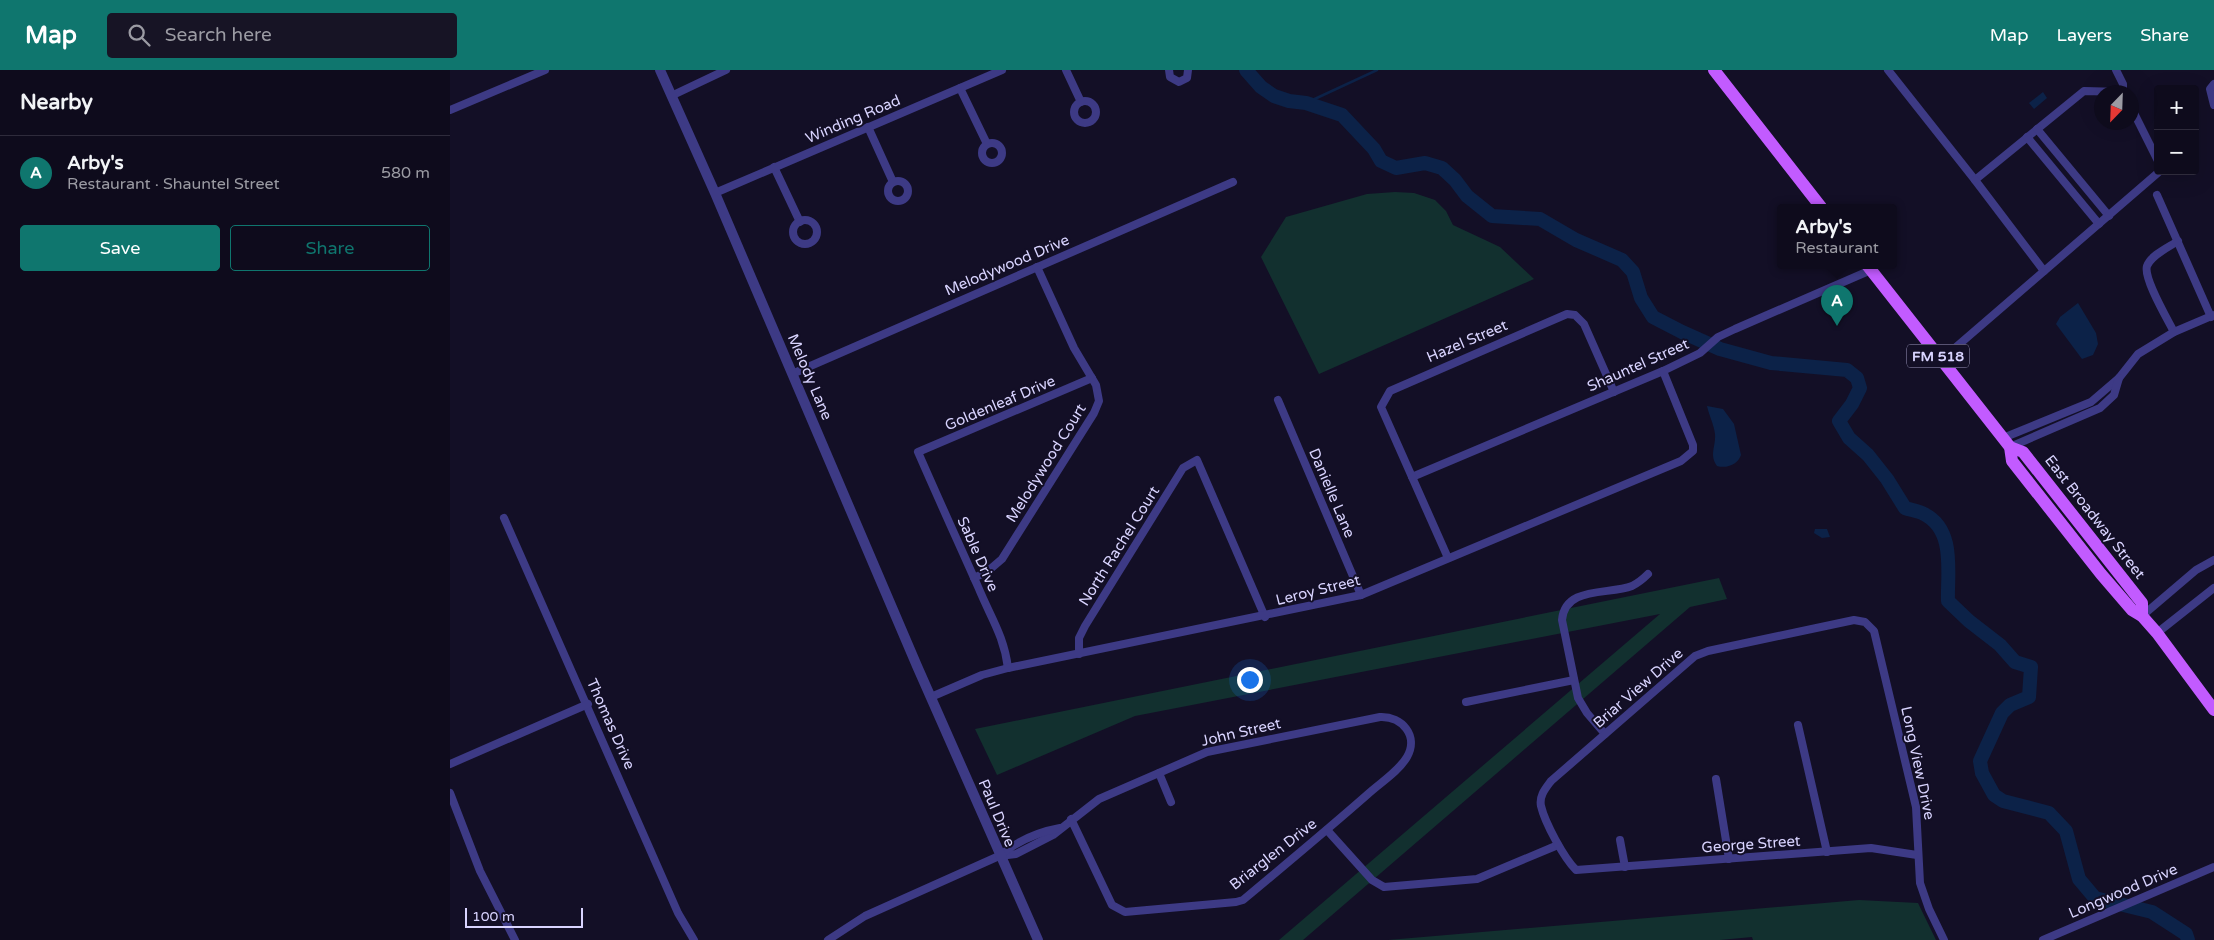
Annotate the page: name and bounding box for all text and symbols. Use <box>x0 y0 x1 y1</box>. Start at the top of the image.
search box <box>107 13 457 58</box>
text: Map <box>25 21 77 50</box>
icon: search <box>125 21 153 49</box>
text: Search here <box>165 24 272 46</box>
text: Map <box>1990 24 2029 46</box>
text: Layers <box>2057 24 2112 46</box>
text: Share <box>2140 24 2189 46</box>
north arrow <box>2094 85 2139 130</box>
map controls <box>2154 85 2199 175</box>
button: + <box>2154 85 2199 130</box>
text: Nearby <box>20 90 93 115</box>
street label: Winding Road <box>803 91 903 147</box>
button: − <box>2154 130 2199 175</box>
text: Arby's <box>67 152 124 174</box>
text: A <box>30 163 42 183</box>
text: 580 m <box>381 163 430 183</box>
text: Restaurant · Shauntel Street <box>67 174 280 194</box>
popup <box>1777 204 1897 269</box>
text: Arby's <box>1795 216 1852 238</box>
button: Save <box>20 225 220 271</box>
button: Share <box>230 225 430 271</box>
street label: Melodywood Drive <box>942 231 1072 299</box>
text: Restaurant <box>1795 238 1879 258</box>
pin: A <box>1821 285 1853 326</box>
street label: Hazel Street <box>1424 316 1510 366</box>
street label: Melody Lane <box>784 331 836 423</box>
street label: Shauntel Street <box>1584 334 1692 395</box>
road number: FM 518 <box>1907 344 1969 368</box>
street label: Goldenleaf Drive <box>942 372 1058 434</box>
street label: Melodywood Court <box>1002 400 1090 526</box>
street label: Danielle Lane <box>1305 446 1359 540</box>
street label: East Broadway Street <box>2041 451 2149 583</box>
street label: North Rachel Court <box>1075 483 1163 609</box>
street label: Sable Drive <box>953 514 1003 594</box>
street label: Leroy Street <box>1274 571 1362 609</box>
street label: Briar View Drive <box>1589 644 1687 732</box>
your location <box>1237 667 1263 693</box>
street label: Thomas Drive <box>583 676 639 772</box>
street label: Long View Drive <box>1897 705 1939 821</box>
street label: John Street <box>1199 714 1283 750</box>
street label: Paul Drive <box>975 776 1019 850</box>
street label: Briarglen Drive <box>1226 814 1320 894</box>
street label: George Street <box>1701 832 1801 856</box>
street label: Longwood Drive <box>2066 860 2180 922</box>
scale bar <box>465 905 582 928</box>
text: 100 m <box>472 908 515 925</box>

